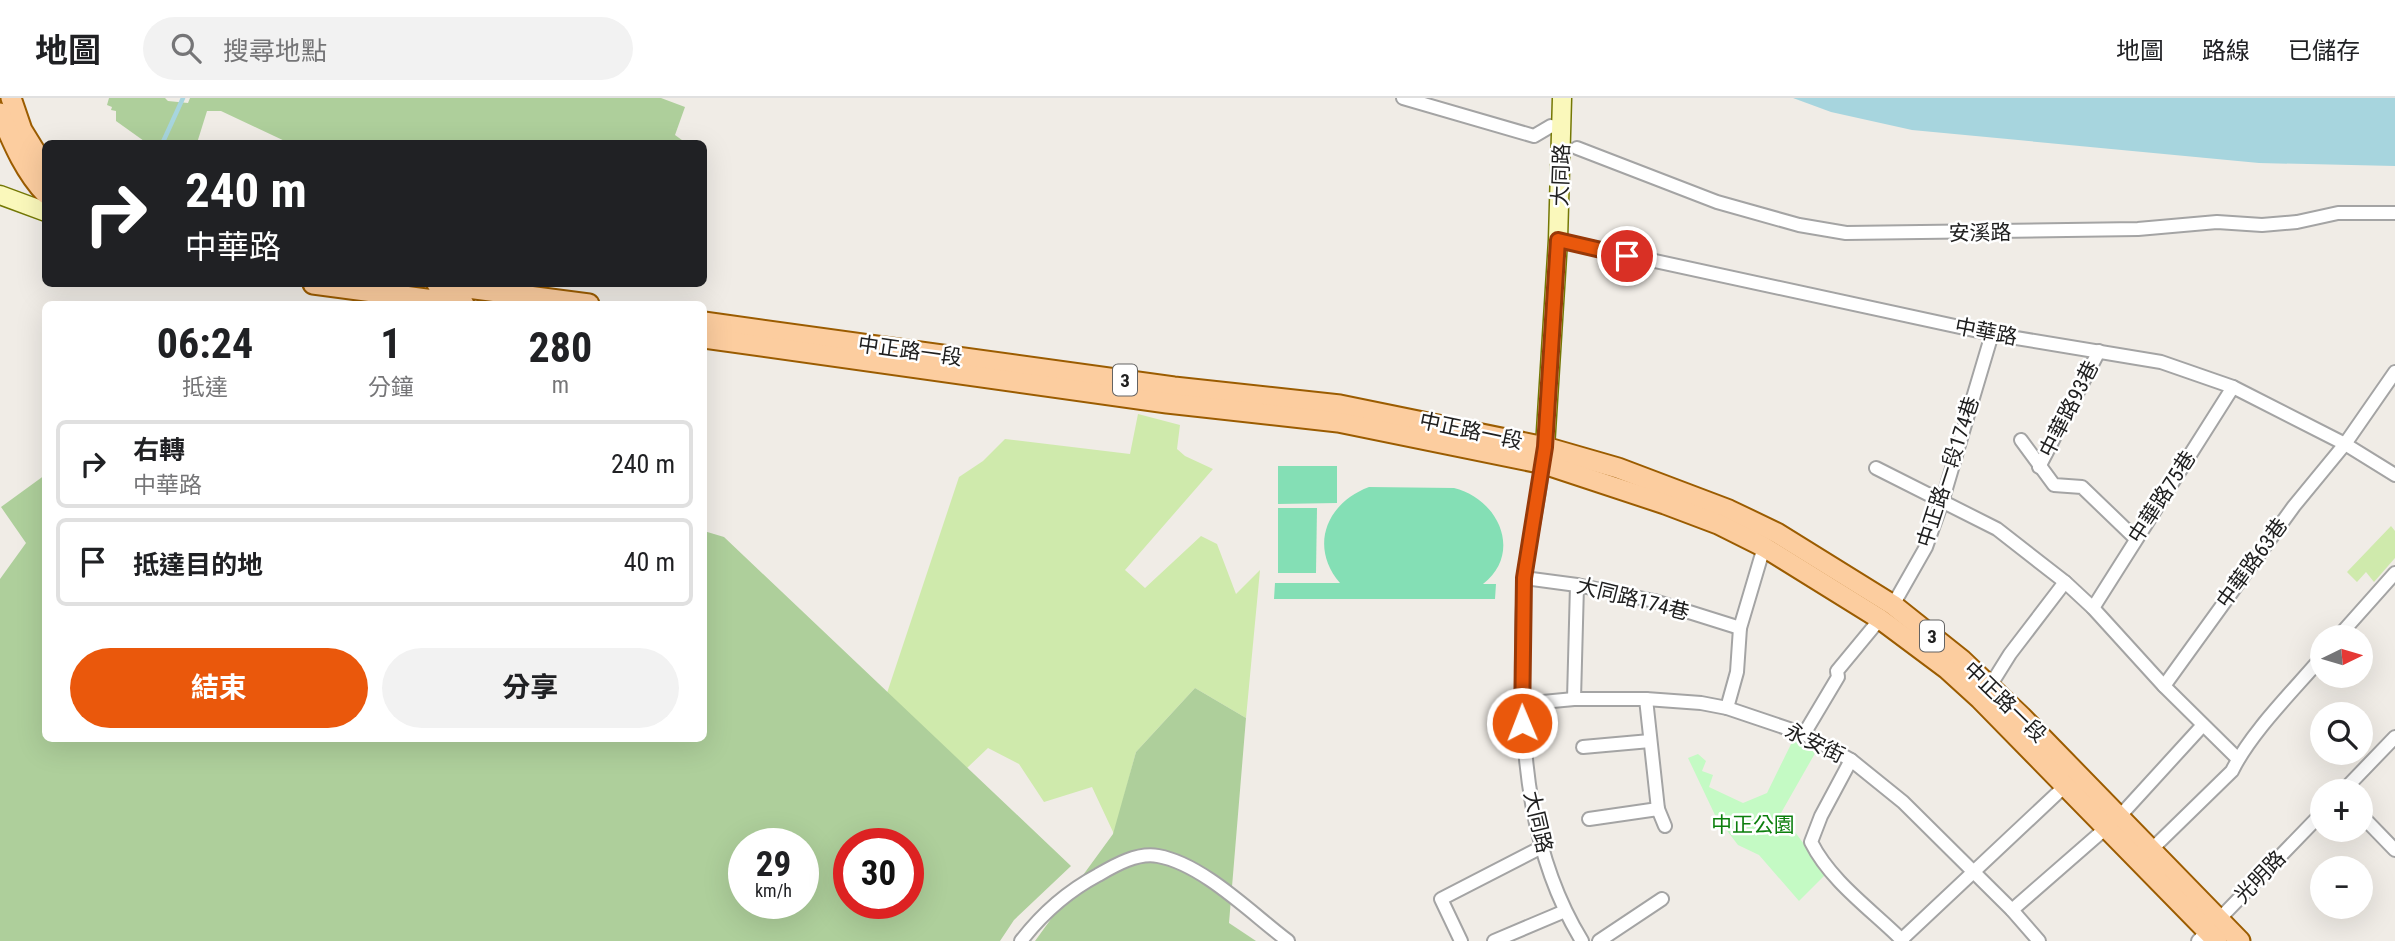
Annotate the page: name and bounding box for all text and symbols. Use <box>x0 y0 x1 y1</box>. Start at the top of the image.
search box <box>143 17 633 80</box>
icon: search <box>167 29 205 67</box>
text: 地圖 <box>35 31 101 70</box>
text: 搜尋地點 <box>223 36 327 66</box>
text: 地圖 <box>2116 37 2164 65</box>
text: 路線 <box>2202 37 2250 65</box>
text: 已儲存 <box>2288 37 2360 65</box>
street label: 大同路 <box>1548 143 1574 207</box>
text: 240 m <box>185 162 307 219</box>
icon: right <box>70 168 161 259</box>
street label: 安溪路 <box>1948 220 2012 246</box>
pin <box>1597 226 1657 286</box>
text: 中華路 <box>185 228 281 266</box>
icon: arrive <box>1608 237 1646 275</box>
street label: 中華路 <box>1953 314 2019 350</box>
text: 06:24 <box>157 319 253 368</box>
text: 1 <box>380 319 401 368</box>
text: 280 <box>529 323 592 372</box>
street label: 中正路一段 <box>856 332 964 370</box>
street label: 中華路93巷 <box>2035 357 2103 461</box>
road number: 3 <box>1113 364 1137 396</box>
text: m <box>552 372 569 399</box>
text: 抵達 <box>182 374 228 401</box>
text: 分鐘 <box>368 374 414 401</box>
street label: 中正路一段174巷 <box>1912 394 1984 550</box>
street label: 中正路一段 <box>1417 408 1525 454</box>
text: 右轉 <box>133 435 185 465</box>
icon: right <box>74 445 112 483</box>
street label: 中華路75巷 <box>2123 447 2201 547</box>
text: 240 m <box>611 449 675 479</box>
text: 中華路 <box>133 472 202 499</box>
street label: 中華路63巷 <box>2212 514 2292 612</box>
icon: arrive <box>74 543 112 581</box>
text: 40 m <box>624 547 675 577</box>
text: 抵達目的地 <box>133 550 263 580</box>
street label: 大同路174巷 <box>1574 573 1692 625</box>
road number: 3 <box>1920 621 1944 652</box>
north arrow <box>2310 625 2373 688</box>
map controls <box>2310 625 2373 919</box>
button: 結束 <box>70 648 368 728</box>
button: 分享 <box>382 648 679 728</box>
street label: 中正路一段 <box>1959 657 2051 747</box>
position arrow <box>1485 686 1559 760</box>
button: search <box>2310 702 2373 765</box>
street label: 永安街 <box>1781 718 1849 768</box>
button: + <box>2310 779 2373 842</box>
street label: 大同路 <box>1519 789 1557 855</box>
park label: 中正公園 <box>1711 813 1795 837</box>
speed limit sign: 30 <box>833 828 924 919</box>
text: 29 <box>756 844 791 885</box>
street label: 光明路 <box>2229 846 2291 908</box>
button: − <box>2310 856 2373 919</box>
text: km/h <box>755 880 792 901</box>

